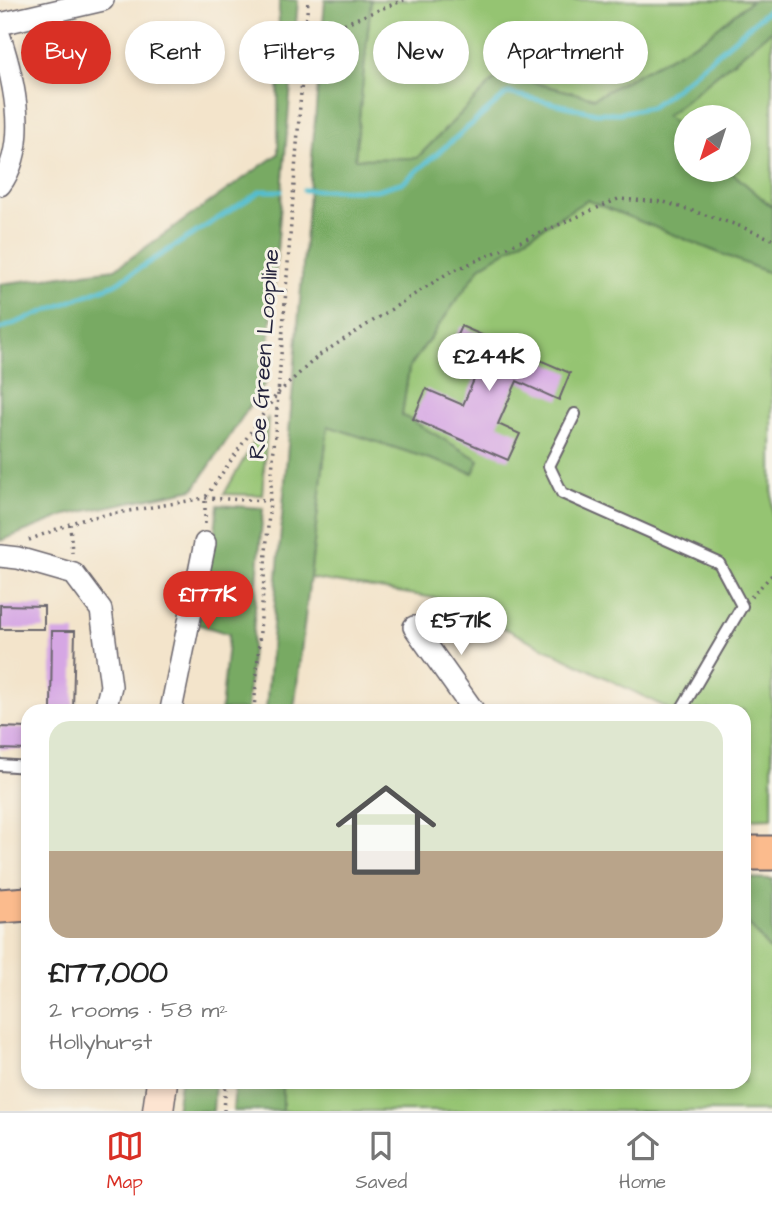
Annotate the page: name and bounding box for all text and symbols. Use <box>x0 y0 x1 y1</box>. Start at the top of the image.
chip: Buy <box>21 21 111 84</box>
chip: Rent <box>125 21 225 84</box>
chip: Filters <box>239 21 359 84</box>
chip: New <box>373 21 469 84</box>
chip: Apartment <box>483 21 648 84</box>
north arrow <box>674 105 751 182</box>
map controls <box>674 105 751 182</box>
street label: Roe Green Loopline <box>241 248 287 460</box>
pin: £244K <box>440 334 538 393</box>
text: £244K <box>454 340 524 372</box>
pin: £177K <box>159 572 257 631</box>
text: £177K <box>179 578 237 610</box>
pin: £571K <box>412 598 510 657</box>
text: £571K <box>431 604 491 636</box>
icon: home <box>323 767 449 893</box>
text: £177,000 <box>49 952 168 994</box>
text: 2 rooms · 58 m² <box>49 994 228 1026</box>
text: Hollyhurst <box>49 1026 152 1058</box>
tab: Map <box>106 1127 144 1196</box>
tab: Saved <box>355 1127 407 1196</box>
tab: Home <box>619 1127 666 1196</box>

